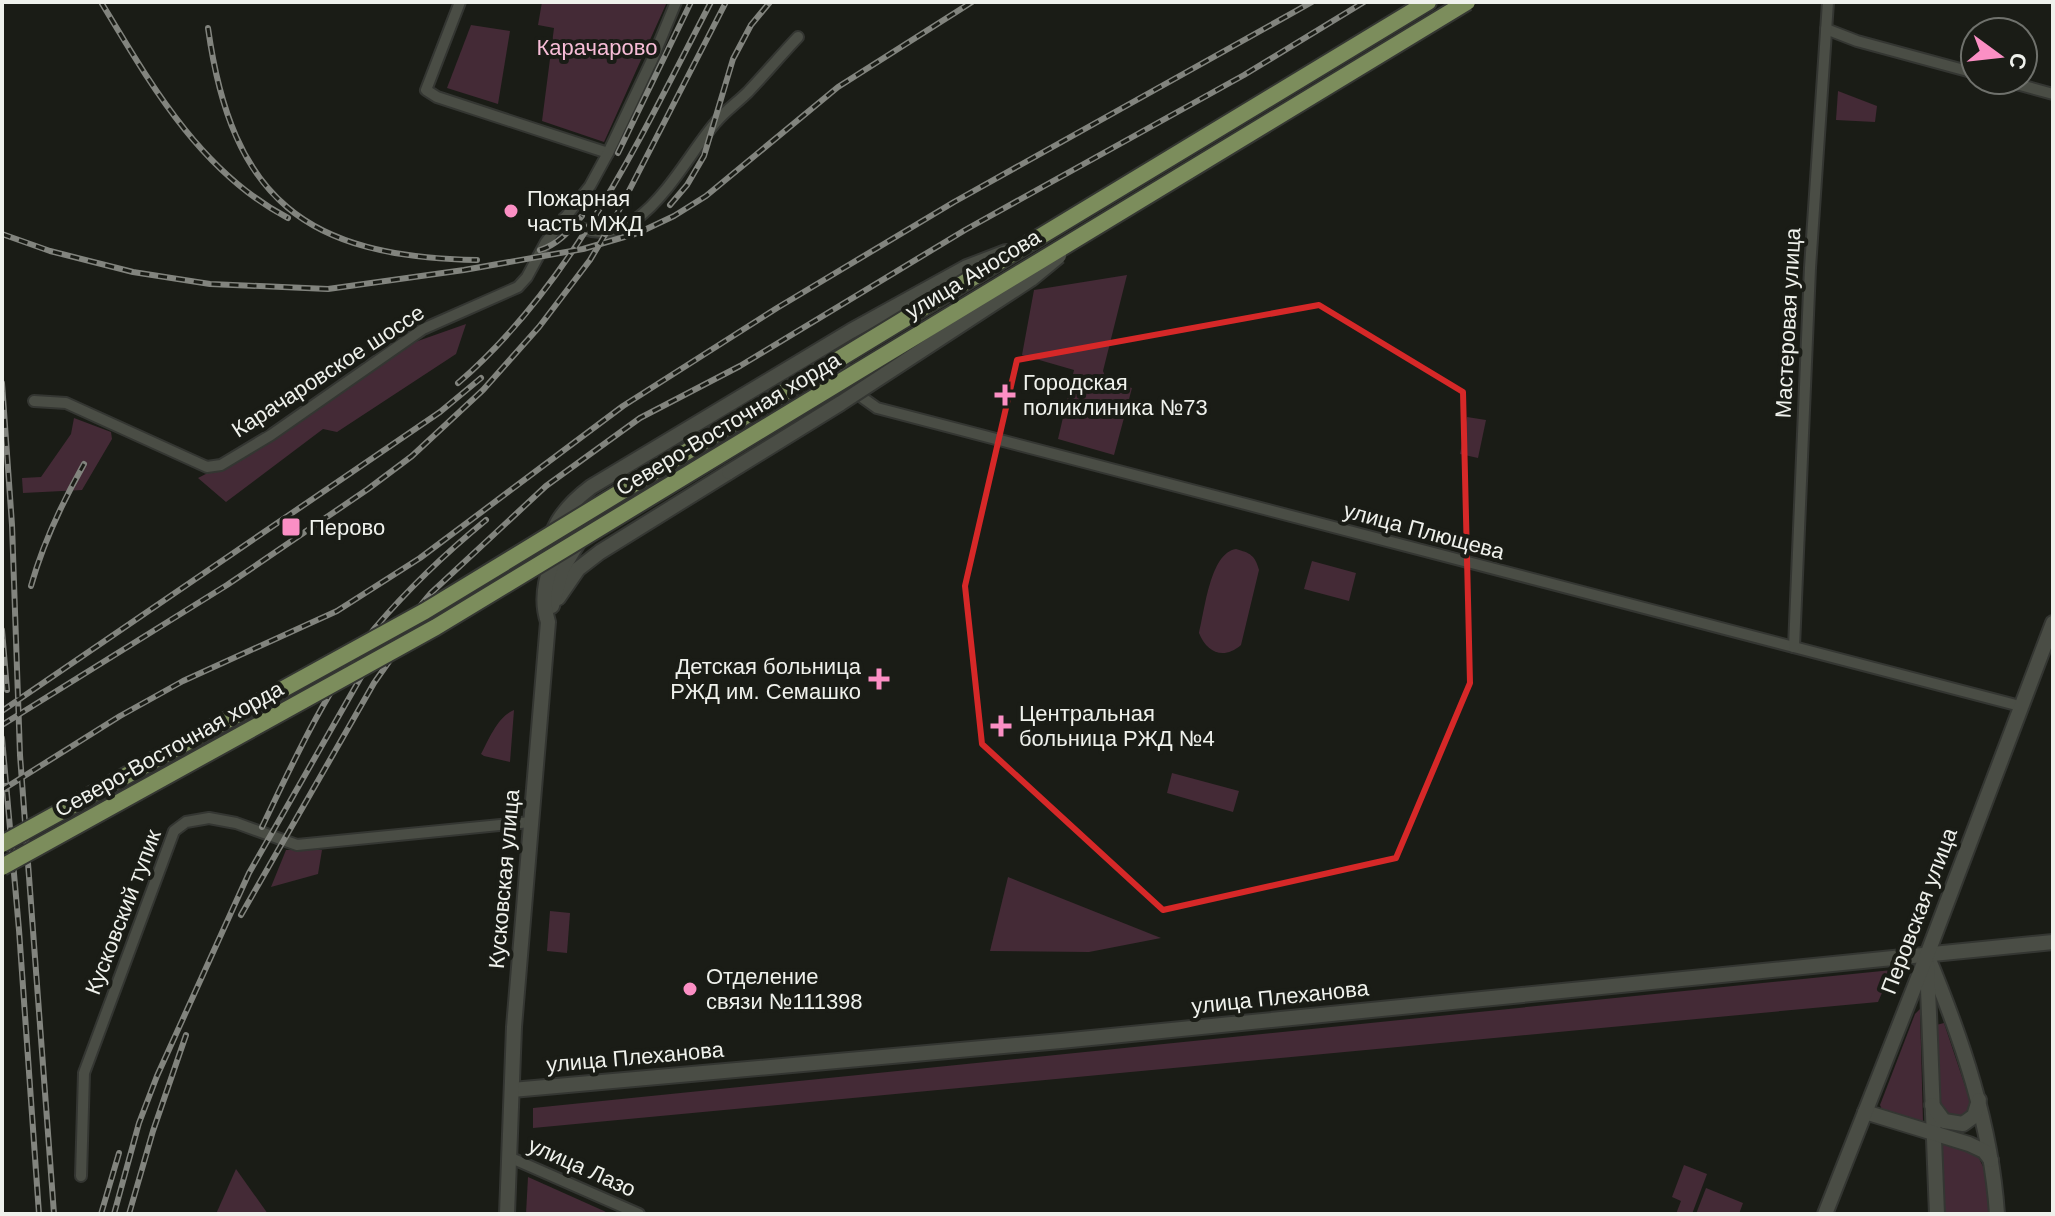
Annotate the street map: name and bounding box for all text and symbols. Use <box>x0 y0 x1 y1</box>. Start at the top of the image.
north arrow <box>1959 16 2039 96</box>
park label: Карачарово <box>537 35 657 60</box>
text: С <box>2004 50 2032 72</box>
place label: Пожарная часть МЖД <box>527 186 643 236</box>
marker: Пожарная часть МЖД <box>502 202 520 220</box>
street label: улица Аносова <box>901 224 1046 324</box>
street label: Мастеровая улица <box>1771 226 1806 419</box>
street label: Карачаровское шоссе <box>227 299 429 443</box>
street label: Северо-Восточная хорда <box>612 347 845 501</box>
place label: Городская поликлиника №73 <box>1023 370 1208 420</box>
marker: Городская поликлиника №73 <box>994 384 1016 406</box>
street label: улица Плющева <box>1341 498 1508 565</box>
place label: Перово <box>309 515 385 540</box>
marker: Перово <box>280 516 302 538</box>
place label: Детская больница РЖД им. Семашко <box>670 654 862 704</box>
marker: Детская больница РЖД им. Семашко <box>868 668 890 690</box>
street label: Северо-Восточная хорда <box>51 675 288 822</box>
place label: Центральная больница РЖД №4 <box>1019 701 1215 751</box>
marker: Центральная больница РЖД №4 <box>990 715 1012 737</box>
street label: Кусковская улица <box>484 788 524 970</box>
street label: Перовская улица <box>1876 824 1962 998</box>
street label: Кусковский тупик <box>80 826 166 998</box>
place label: Отделение связи №111398 <box>706 964 863 1014</box>
street label: улица Плеханова <box>1190 975 1371 1019</box>
marker: Отделение связи №111398 <box>681 980 699 998</box>
street label: улица Плеханова <box>545 1037 726 1077</box>
street label: улица Лазо <box>524 1132 640 1202</box>

